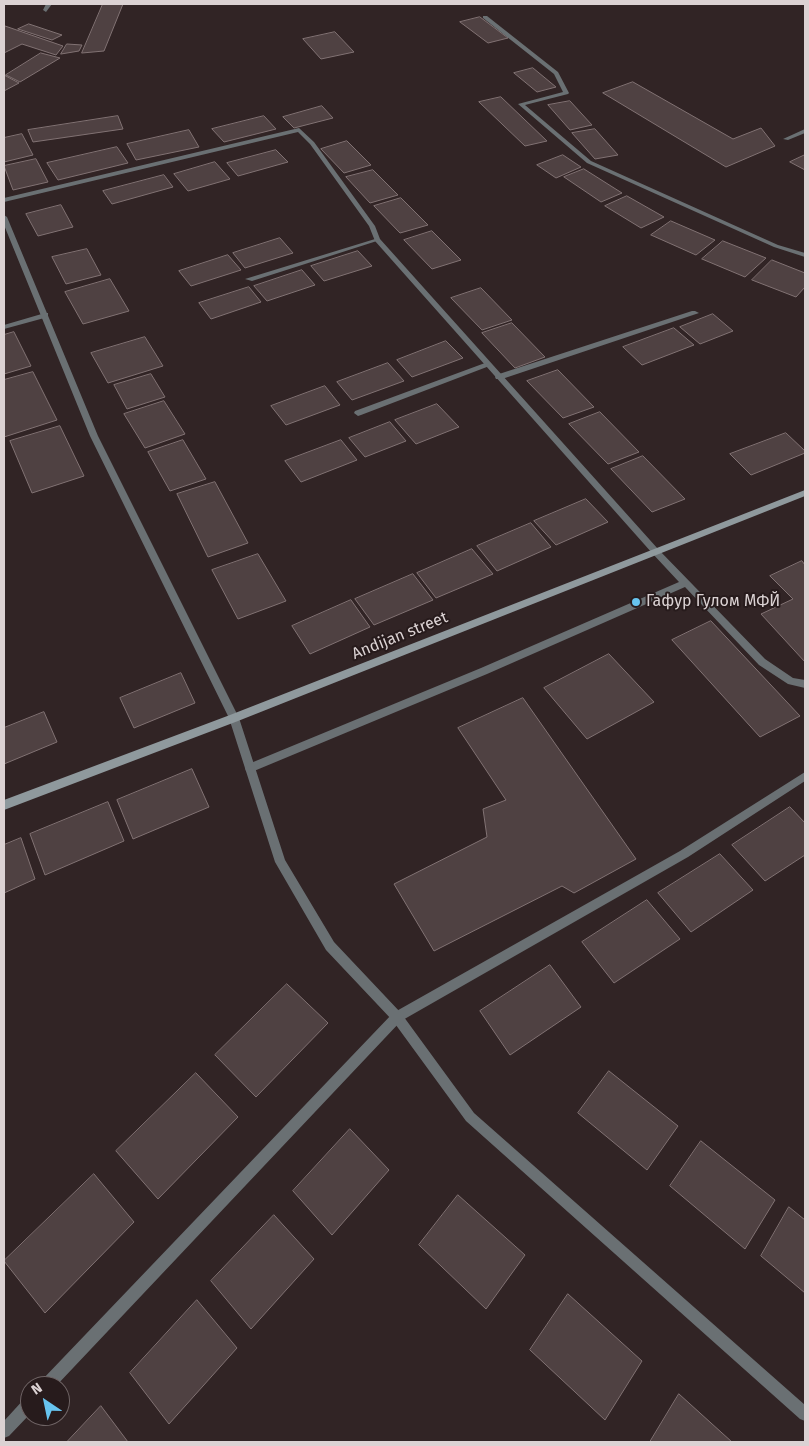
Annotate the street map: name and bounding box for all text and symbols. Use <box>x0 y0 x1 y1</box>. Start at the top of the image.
place label: Гафур Гулом МФЙ <box>646 592 780 612</box>
marker: Гафур Гулом МФЙ <box>630 596 642 608</box>
street label: Andijan street <box>349 608 451 664</box>
north arrow <box>20 1376 70 1426</box>
text: N <box>28 1379 45 1399</box>

